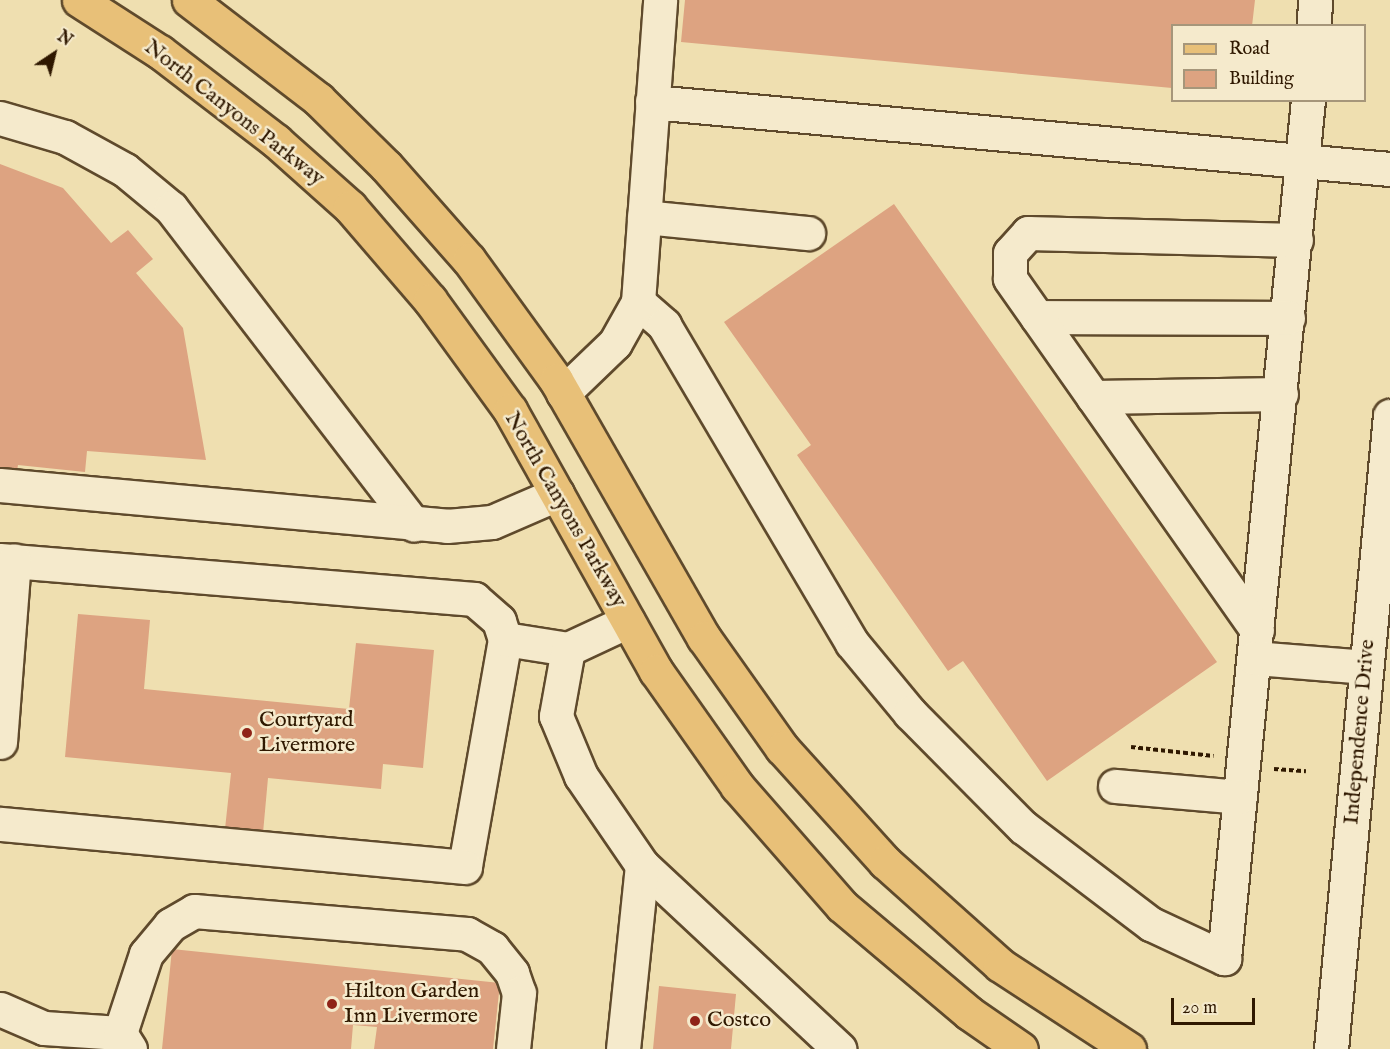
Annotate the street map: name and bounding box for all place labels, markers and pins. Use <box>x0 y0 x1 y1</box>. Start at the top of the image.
place label: Courtyard Livermore <box>259 707 355 758</box>
marker: Courtyard Livermore <box>240 726 254 740</box>
place label: Hilton Garden Inn Livermore <box>344 978 479 1030</box>
marker: Hilton Garden Inn Livermore <box>325 997 339 1011</box>
place label: Costco <box>707 1008 771 1034</box>
marker: Costco <box>688 1014 702 1028</box>

